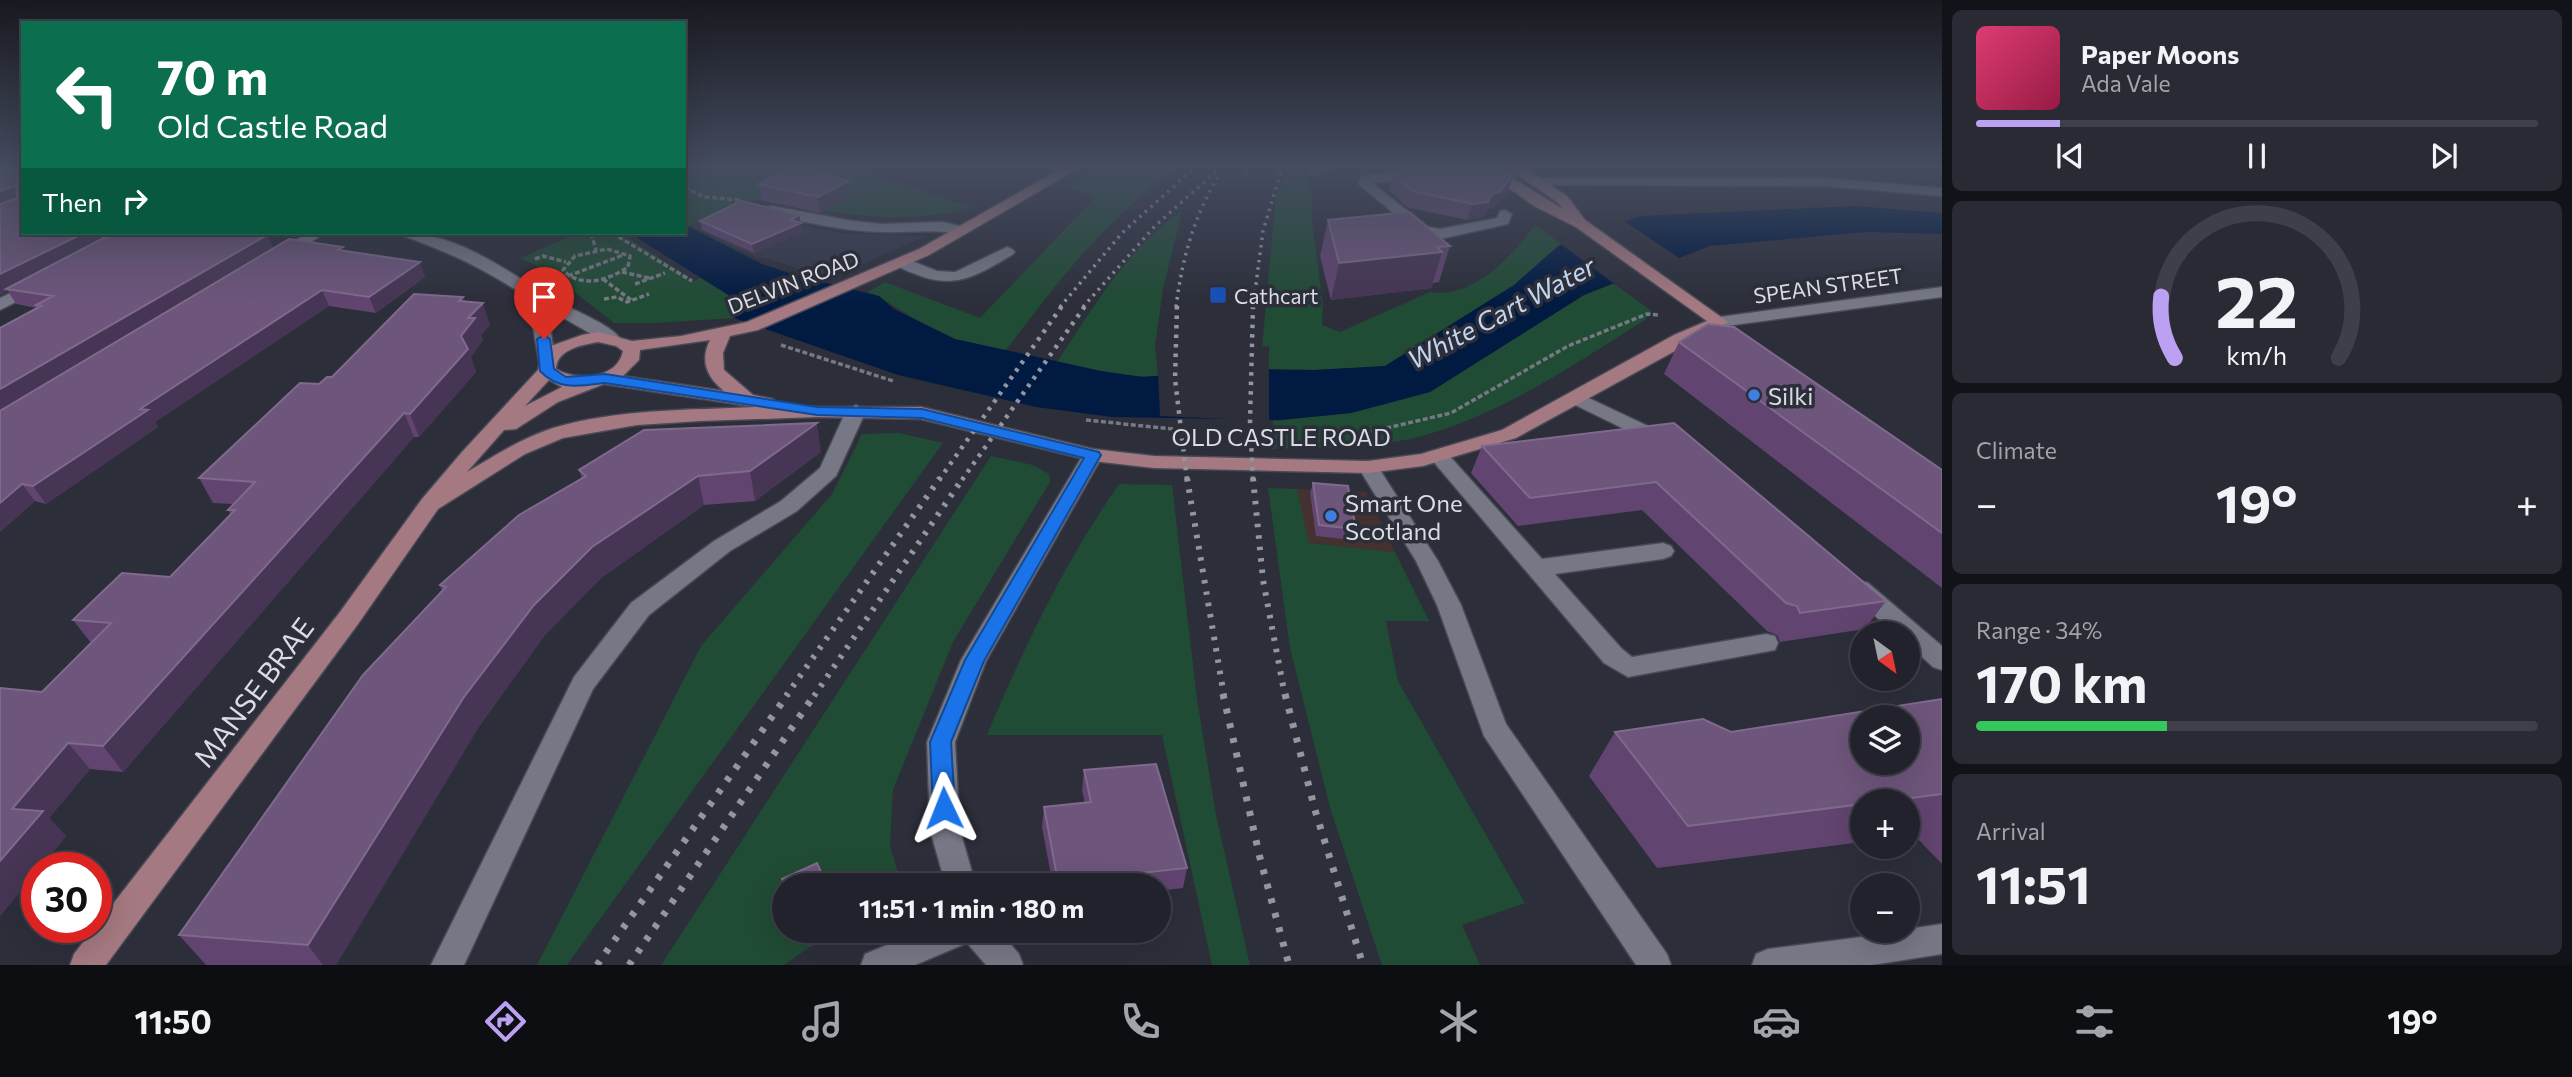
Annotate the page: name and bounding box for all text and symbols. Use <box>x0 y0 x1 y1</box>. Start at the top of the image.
text: Paper Moons <box>2081 38 2239 69</box>
text: 70 m <box>157 45 268 105</box>
icon: left <box>42 49 133 140</box>
text: Ada Vale <box>2081 69 2171 97</box>
text: Old Castle Road <box>157 105 388 145</box>
icon: previous <box>2051 137 2089 175</box>
icon: pause <box>2238 137 2276 175</box>
icon: next <box>2425 137 2463 175</box>
icon: right <box>116 182 154 220</box>
text: Then <box>42 186 102 217</box>
street label: DELVIN ROAD <box>724 245 862 319</box>
water label: White Cart Water <box>1402 249 1602 375</box>
text: 22 <box>2216 254 2298 343</box>
street label: SPEAN STREET <box>1752 262 1904 308</box>
pin <box>514 267 574 339</box>
icon: arrive <box>525 278 563 316</box>
place label: Cathcart <box>1234 283 1318 308</box>
marker: Cathcart <box>1208 285 1228 305</box>
text: km/h <box>2227 340 2287 370</box>
place label: Silki <box>1768 381 1814 410</box>
marker: Silki <box>1746 387 1762 403</box>
street label: OLD CASTLE ROAD <box>1171 422 1391 451</box>
text: Climate <box>1976 436 2057 464</box>
text: 19° <box>2216 470 2297 534</box>
text: − <box>1976 479 1998 526</box>
text: + <box>2516 479 2538 526</box>
place label: Smart One Scotland <box>1345 488 1463 545</box>
marker: Smart One Scotland <box>1323 508 1339 524</box>
street label: MANSE BRAE <box>186 611 320 773</box>
text: Range · 34% <box>1976 616 2102 644</box>
north arrow <box>1850 621 1920 691</box>
map controls <box>1850 621 1920 943</box>
text: 170 km <box>1976 650 2148 714</box>
button: layers <box>1850 705 1920 775</box>
position arrow <box>907 771 981 845</box>
button: + <box>1850 789 1920 859</box>
text: Arrival <box>1976 817 2046 845</box>
text: 11:51 <box>1976 851 2091 915</box>
speed limit sign: 30 <box>21 852 112 943</box>
button: − <box>1850 873 1920 943</box>
text: 11:51 · 1 min · 180 m <box>859 892 1084 923</box>
icon: directions <box>481 997 530 1046</box>
icon: music <box>798 997 847 1046</box>
icon: phone <box>1116 997 1165 1046</box>
icon: climate <box>1434 997 1483 1046</box>
icon: car <box>1752 997 1801 1046</box>
icon: filters <box>2070 997 2119 1046</box>
text: 11:50 <box>134 1001 212 1041</box>
text: 19° <box>2387 1001 2438 1041</box>

